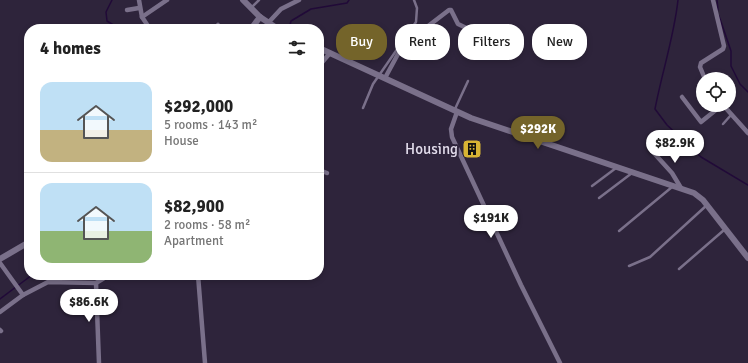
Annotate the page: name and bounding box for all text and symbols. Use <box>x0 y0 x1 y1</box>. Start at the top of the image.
chip: Buy <box>336 24 387 60</box>
chip: Rent <box>395 24 450 60</box>
chip: Filters <box>458 24 524 60</box>
chip: New <box>532 24 587 60</box>
icon: filters <box>286 37 308 59</box>
text: 4 homes <box>40 38 101 59</box>
map controls <box>696 72 736 112</box>
button: locate <box>696 72 736 112</box>
text: $292,000 <box>164 96 233 117</box>
icon: home <box>72 98 120 146</box>
pin: $292K <box>510 116 566 150</box>
text: 5 rooms · 143 m² <box>164 117 257 133</box>
text: $292K <box>520 121 556 137</box>
pin: $82.9K <box>642 130 708 164</box>
text: House <box>164 133 199 149</box>
text: $82.9K <box>655 135 695 151</box>
building icon: Housing <box>461 138 483 160</box>
place label: Housing <box>405 140 458 158</box>
text: $82,900 <box>164 196 224 217</box>
icon: home <box>72 199 120 247</box>
pin: $191K <box>463 205 519 239</box>
text: $191K <box>473 210 509 226</box>
text: 2 rooms · 58 m² <box>164 217 250 233</box>
text: Apartment <box>164 233 224 249</box>
pin: $86.6K <box>56 289 122 323</box>
text: $86.6K <box>69 294 109 310</box>

